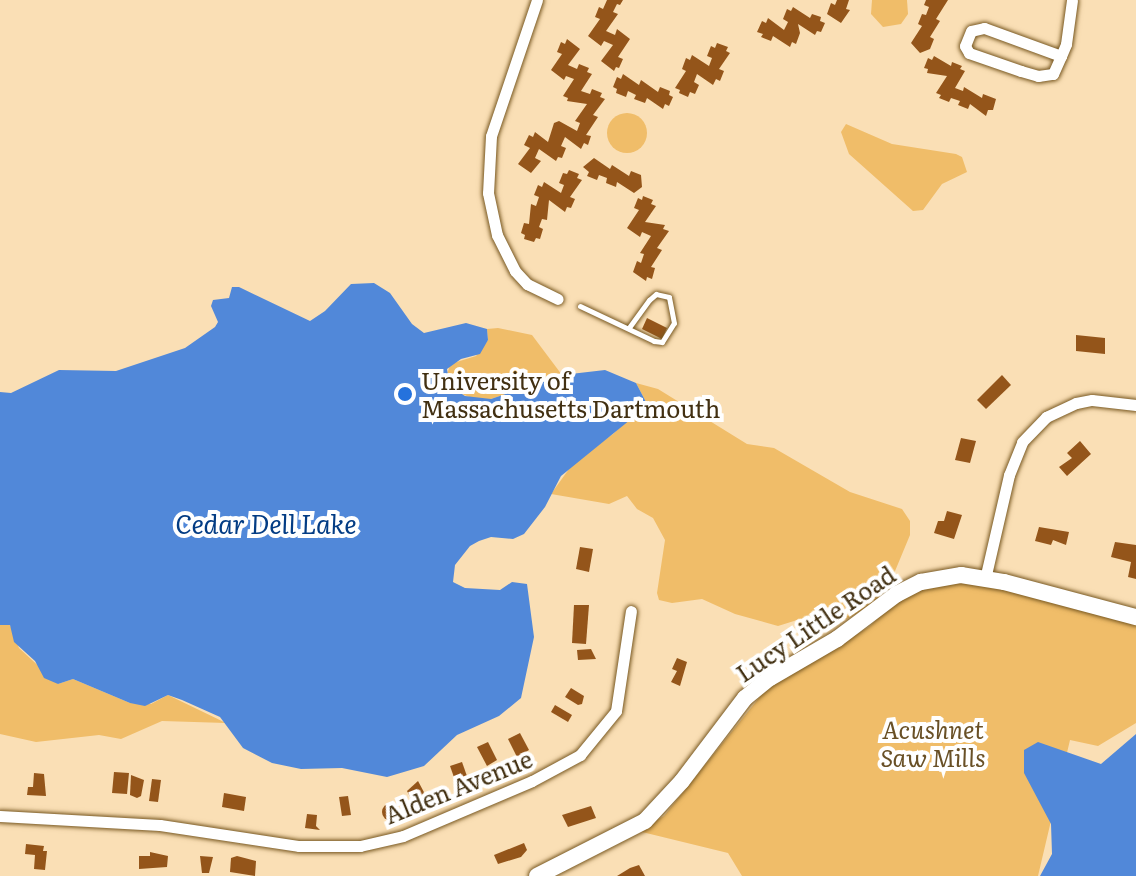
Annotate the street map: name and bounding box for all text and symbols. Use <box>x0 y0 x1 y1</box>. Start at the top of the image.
place label: University of Massachusetts Dartmouth <box>421 366 720 422</box>
marker: University of Massachusetts Dartmouth <box>396 385 414 403</box>
water label: Cedar Dell Lake <box>175 507 357 539</box>
street label: Lucy Little Road <box>730 559 900 687</box>
park label: Acushnet Saw Mills <box>881 715 985 771</box>
street label: Alden Avenue <box>380 743 536 829</box>

